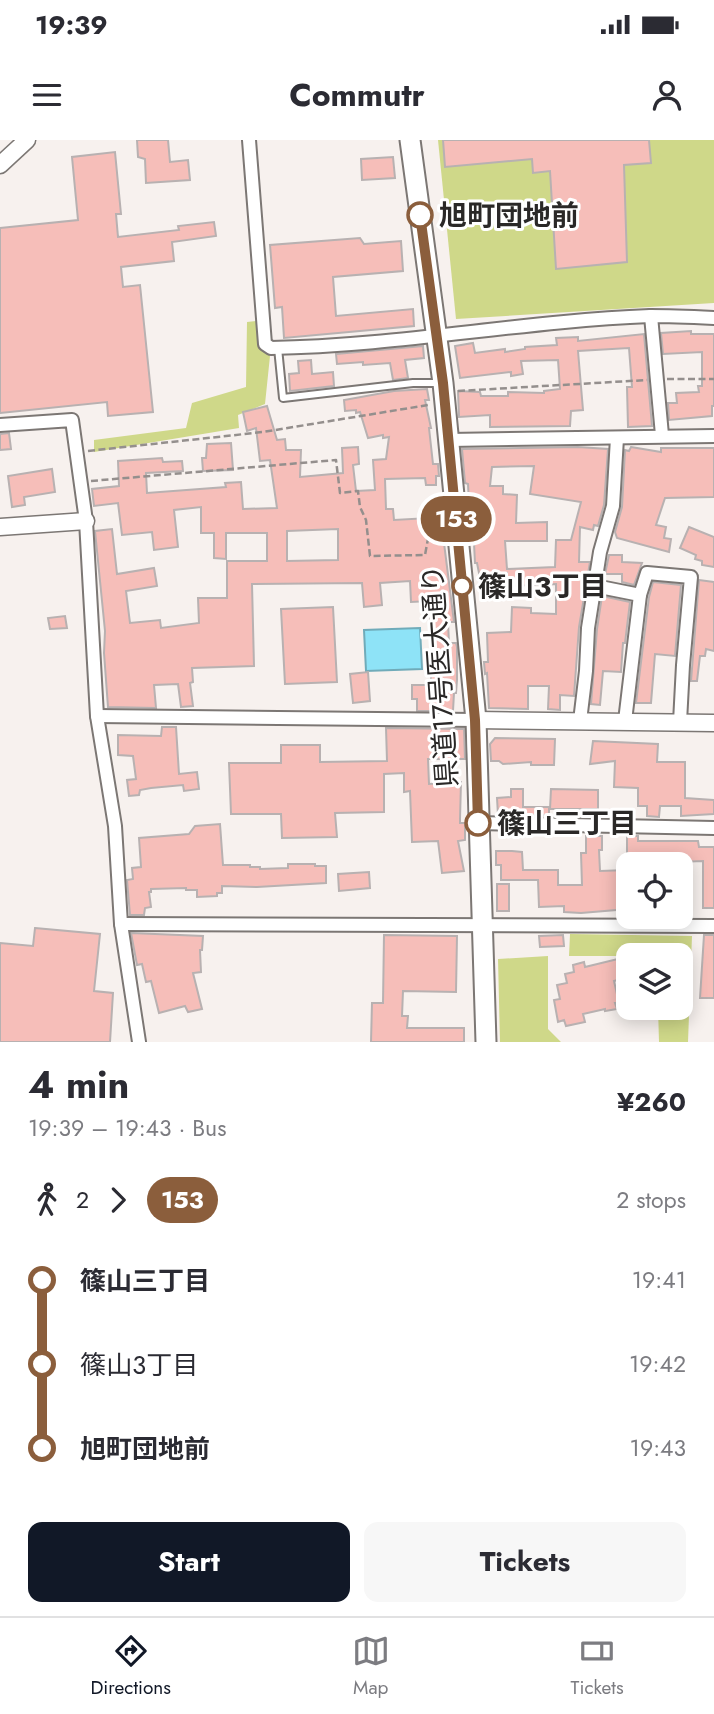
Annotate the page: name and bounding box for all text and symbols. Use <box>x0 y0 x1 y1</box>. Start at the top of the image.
text: 19:39 <box>35 6 108 44</box>
text: Commutr <box>289 72 425 118</box>
icon: menu <box>28 76 66 114</box>
icon: person <box>648 76 686 114</box>
place label: 旭町団地前 <box>439 195 579 236</box>
marker: 旭町団地前 <box>407 202 433 228</box>
line badge: 153 <box>416 496 496 542</box>
text: 153 <box>435 501 477 536</box>
street label: 県道17号医大通り <box>412 563 468 789</box>
place label: 篠山3丁目 <box>478 566 607 607</box>
marker: 篠山3丁目 <box>452 576 472 596</box>
place label: 篠山三丁目 <box>497 803 637 844</box>
marker: 篠山三丁目 <box>465 810 491 836</box>
map controls <box>616 852 693 1020</box>
button: locate <box>616 852 693 929</box>
button: layers <box>616 943 693 1020</box>
text: 4 min <box>28 1057 129 1112</box>
text: ¥260 <box>617 1083 686 1121</box>
text: 19:39 – 19:43 · Bus <box>28 1111 226 1145</box>
icon: walk <box>28 1181 66 1219</box>
icon: forward <box>99 1181 137 1219</box>
text: 153 <box>161 1182 204 1217</box>
text: 2 <box>76 1183 89 1217</box>
text: 2 stops <box>616 1183 686 1217</box>
text: 篠山三丁目 <box>80 1262 210 1300</box>
text: 19:41 <box>632 1263 686 1297</box>
text: 篠山3丁目 <box>80 1346 198 1384</box>
text: 19:42 <box>629 1347 686 1381</box>
text: 旭町団地前 <box>80 1430 210 1468</box>
text: 19:43 <box>630 1431 686 1465</box>
button: Start <box>28 1522 350 1602</box>
button: Tickets <box>364 1522 686 1602</box>
tab: Directions <box>90 1632 171 1701</box>
tab: Map <box>352 1632 390 1701</box>
tab: Tickets <box>571 1632 624 1701</box>

